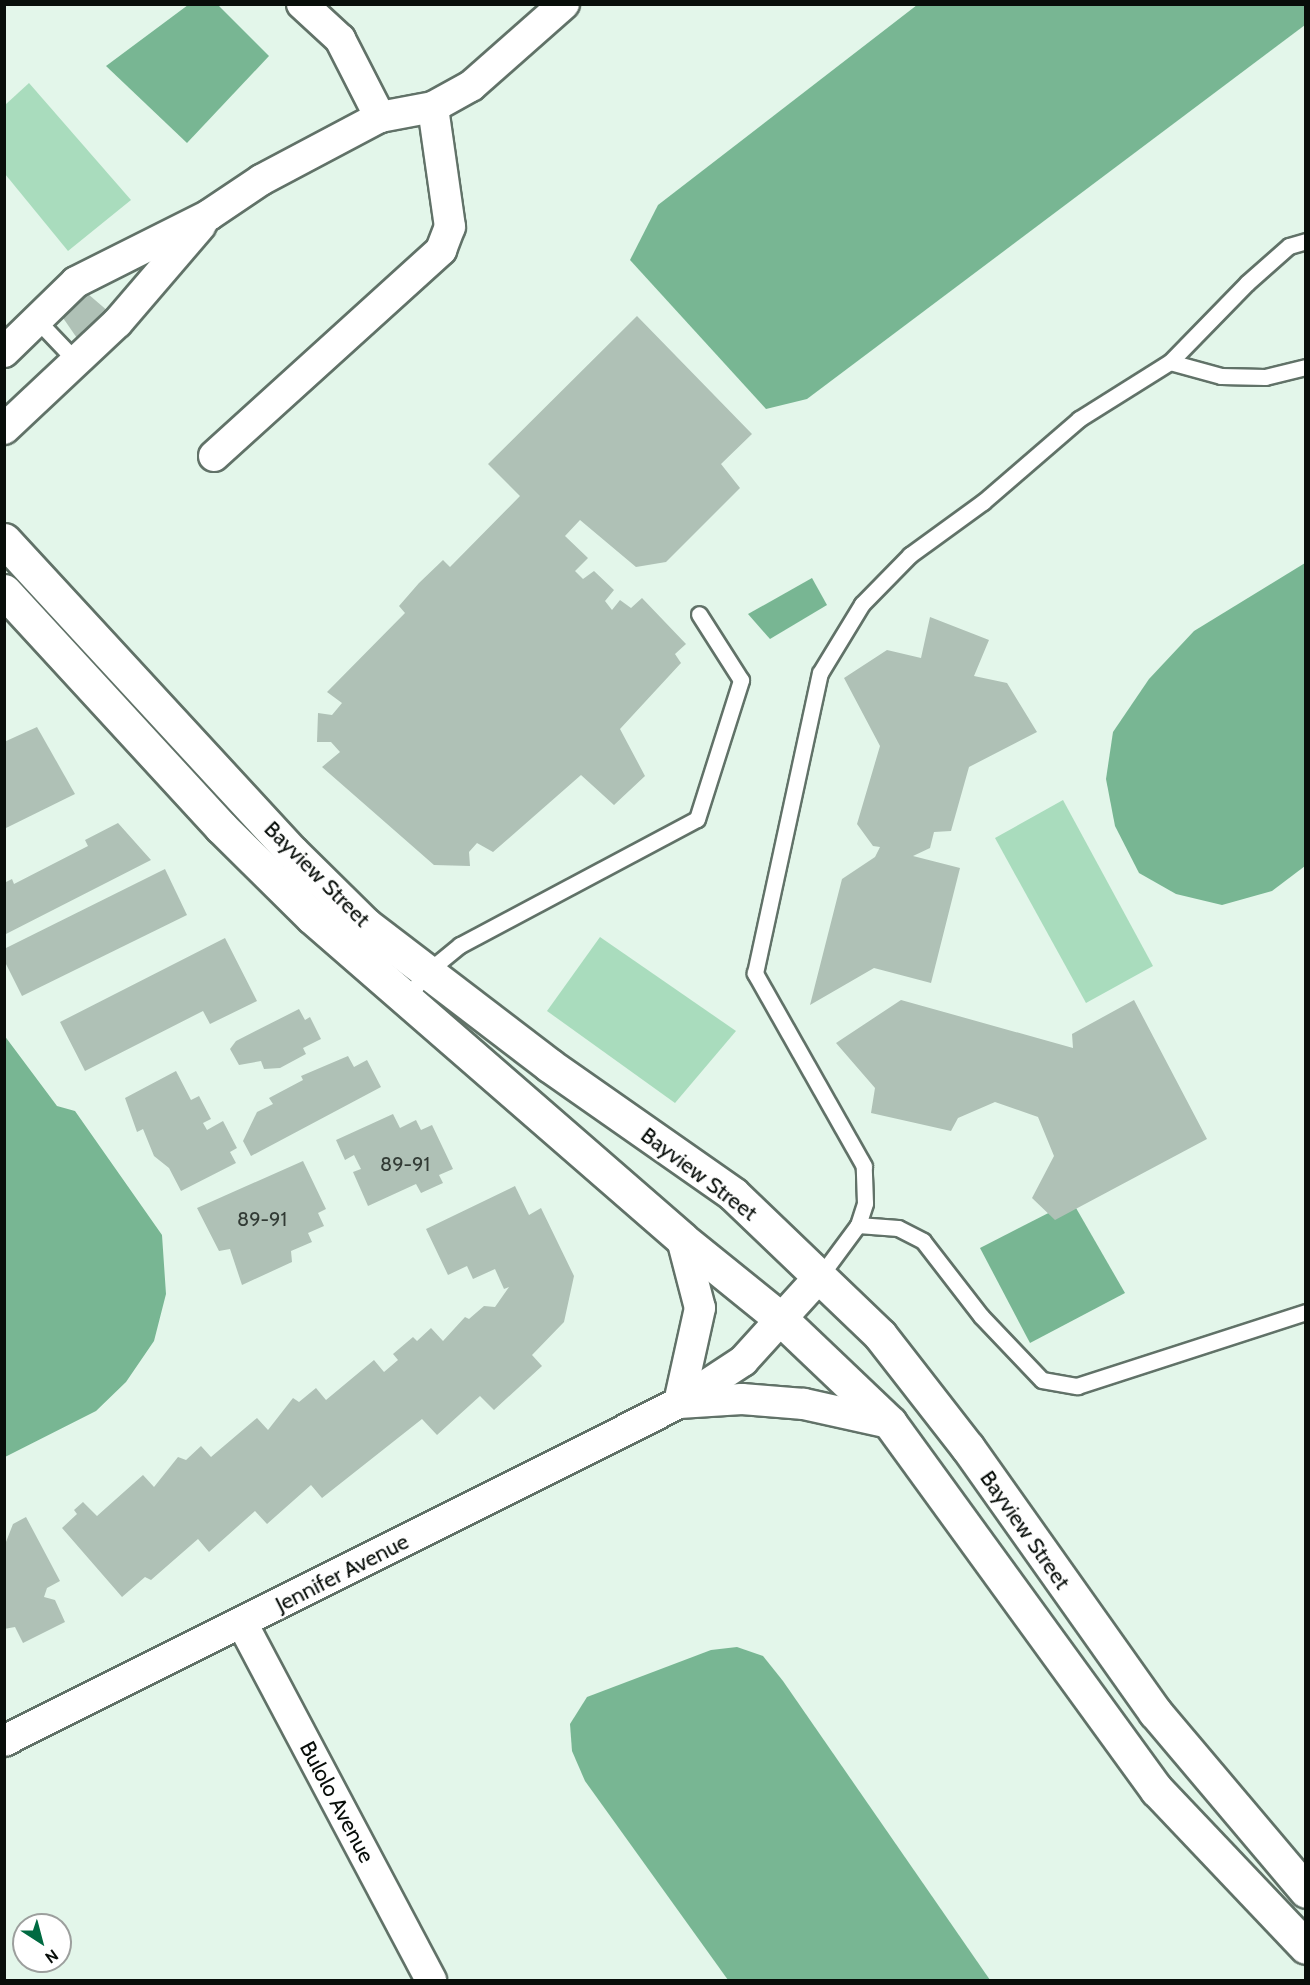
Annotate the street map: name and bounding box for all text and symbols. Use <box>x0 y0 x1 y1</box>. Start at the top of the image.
street label: Bayview Street <box>259 816 375 932</box>
street label: Bayview Street <box>636 1122 762 1226</box>
house number: 89-91 <box>380 1152 430 1176</box>
house number: 89-91 <box>237 1207 287 1231</box>
street label: Bayview Street <box>974 1466 1076 1594</box>
street label: Jennifer Avenue <box>271 1528 413 1618</box>
street label: Bulolo Avenue <box>294 1737 380 1867</box>
north arrow <box>12 1913 72 1973</box>
text: N <box>42 1945 62 1967</box>

